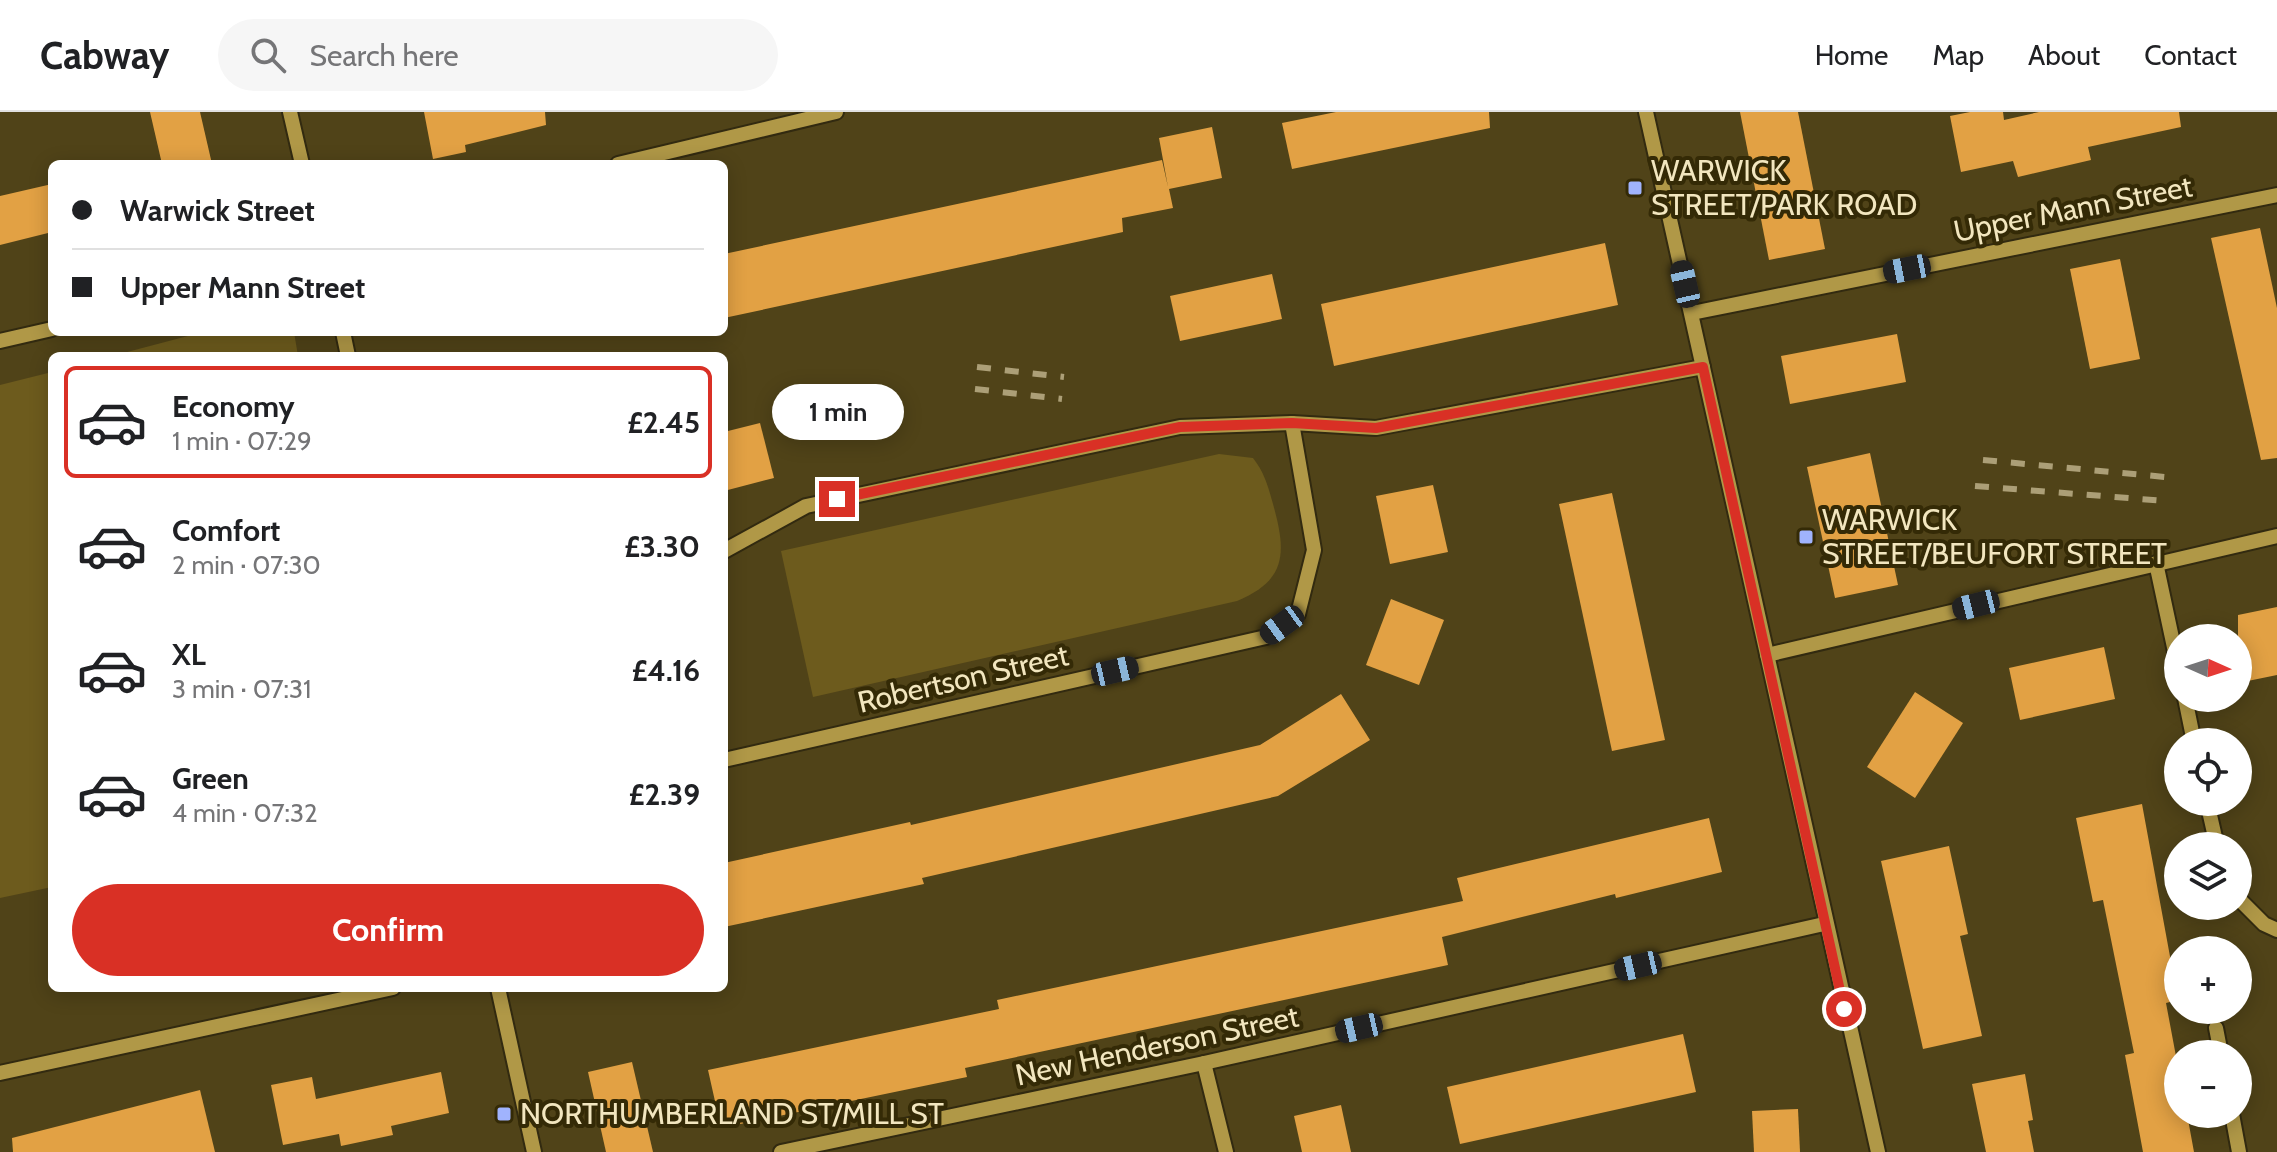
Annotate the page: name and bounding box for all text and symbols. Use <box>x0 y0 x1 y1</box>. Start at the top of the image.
search box <box>218 19 778 91</box>
text: Cabway <box>40 32 170 79</box>
icon: search <box>246 33 290 77</box>
text: Search here <box>310 37 459 74</box>
text: Home <box>1815 38 1888 72</box>
text: Map <box>1932 38 1984 72</box>
text: About <box>2028 38 2100 72</box>
text: Contact <box>2144 38 2237 72</box>
place label: WARWICK STREET/PARK ROAD <box>1651 152 1917 223</box>
street label: Upper Mann Street <box>1950 167 2195 250</box>
marker: WARWICK STREET/PARK ROAD <box>1626 179 1644 197</box>
text: Warwick Street <box>120 192 315 229</box>
car <box>1881 253 1933 285</box>
car <box>1668 258 1702 310</box>
text: Upper Mann Street <box>120 269 365 306</box>
callout: 1 min <box>771 383 903 439</box>
icon: car <box>76 386 148 458</box>
text: Economy <box>172 388 295 425</box>
text: 1 min <box>809 396 867 428</box>
text: £2.45 <box>627 404 700 441</box>
text: 1 min · 07:29 <box>172 425 312 457</box>
route end <box>819 481 855 517</box>
place label: WARWICK STREET/BEUFORT STREET <box>1822 501 2167 572</box>
icon: car <box>76 510 148 582</box>
text: Comfort <box>172 512 280 549</box>
text: £3.30 <box>624 528 700 565</box>
marker: WARWICK STREET/BEUFORT STREET <box>1797 528 1815 546</box>
text: 2 min · 07:30 <box>172 549 321 581</box>
car <box>1950 588 2002 622</box>
car <box>1256 601 1308 649</box>
north arrow <box>2164 624 2252 712</box>
map controls <box>2164 624 2252 1128</box>
icon: car <box>76 634 148 706</box>
text: XL <box>172 636 206 673</box>
street label: Robertson Street <box>854 636 1072 721</box>
text: £4.16 <box>632 652 700 689</box>
car <box>1089 654 1141 688</box>
text: 3 min · 07:31 <box>172 673 312 705</box>
button: locate <box>2164 728 2252 816</box>
icon: car <box>76 758 148 830</box>
text: Green <box>172 760 249 797</box>
text: £2.39 <box>629 776 700 813</box>
text: 4 min · 07:32 <box>172 797 318 829</box>
button: layers <box>2164 832 2252 920</box>
button: Confirm <box>72 884 704 976</box>
button: + <box>2164 936 2252 1024</box>
car <box>1612 949 1664 983</box>
route start <box>1826 991 1862 1027</box>
street label: New Henderson Street <box>1012 997 1302 1094</box>
car <box>1333 1011 1385 1045</box>
button: − <box>2164 1040 2252 1128</box>
place label: NORTHUMBERLAND ST/MILL ST <box>520 1095 944 1132</box>
marker: NORTHUMBERLAND ST/MILL ST <box>495 1105 513 1123</box>

